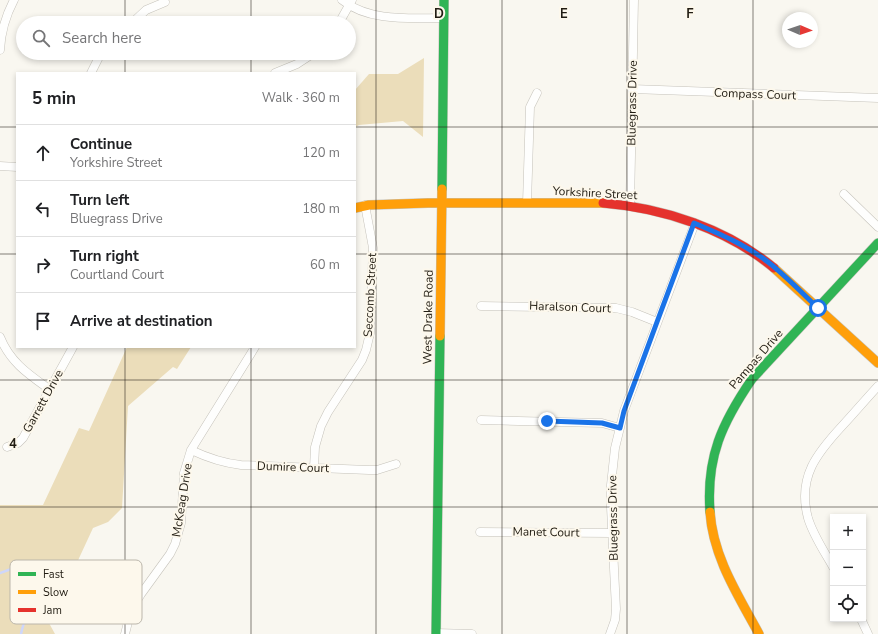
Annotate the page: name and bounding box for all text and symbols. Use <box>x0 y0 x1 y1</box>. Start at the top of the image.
text: D <box>434 5 444 23</box>
text: E <box>560 5 568 23</box>
text: F <box>686 5 694 23</box>
north arrow <box>782 12 818 48</box>
search box <box>16 16 356 60</box>
icon: search <box>30 27 52 49</box>
text: Search here <box>62 28 142 48</box>
street label: Bluegrass Drive <box>623 60 641 146</box>
street label: Compass Court <box>714 85 797 103</box>
text: 5 min <box>32 87 76 110</box>
text: Walk · 360 m <box>262 89 340 107</box>
text: Continue <box>70 134 132 154</box>
icon: ahead <box>32 142 54 164</box>
text: 120 m <box>302 144 340 162</box>
text: Yorkshire Street <box>70 154 162 172</box>
street label: Yorkshire Street <box>551 183 639 203</box>
text: Turn left <box>70 190 129 210</box>
icon: left <box>32 198 54 220</box>
text: 180 m <box>302 200 340 218</box>
text: Bluegrass Drive <box>70 210 163 228</box>
text: Turn right <box>70 246 139 266</box>
street label: Seccomb Street <box>360 252 380 338</box>
icon: right <box>32 254 54 276</box>
text: 60 m <box>310 256 340 274</box>
text: Courtland Court <box>70 266 164 284</box>
street label: West Drake Road <box>419 270 437 364</box>
street label: Haralson Court <box>529 298 612 316</box>
route start <box>809 299 827 317</box>
icon: arrive <box>32 310 54 332</box>
text: Arrive at destination <box>70 311 213 331</box>
street label: Pampas Drive <box>725 326 787 392</box>
street label: Garrett Drive <box>19 367 67 435</box>
route end <box>538 412 556 430</box>
text: 4 <box>9 435 17 453</box>
street label: Dumire Court <box>257 458 330 476</box>
street label: McKeag Drive <box>168 462 196 538</box>
street label: Bluegrass Drive <box>604 475 622 561</box>
map controls <box>830 514 866 622</box>
button: + <box>830 514 866 550</box>
street label: Manet Court <box>512 523 580 541</box>
button: − <box>830 550 866 586</box>
legend <box>10 560 142 624</box>
text: Fast <box>43 567 64 582</box>
text: Slow <box>43 585 68 600</box>
button: locate <box>830 586 866 622</box>
text: Jam <box>42 603 62 618</box>

